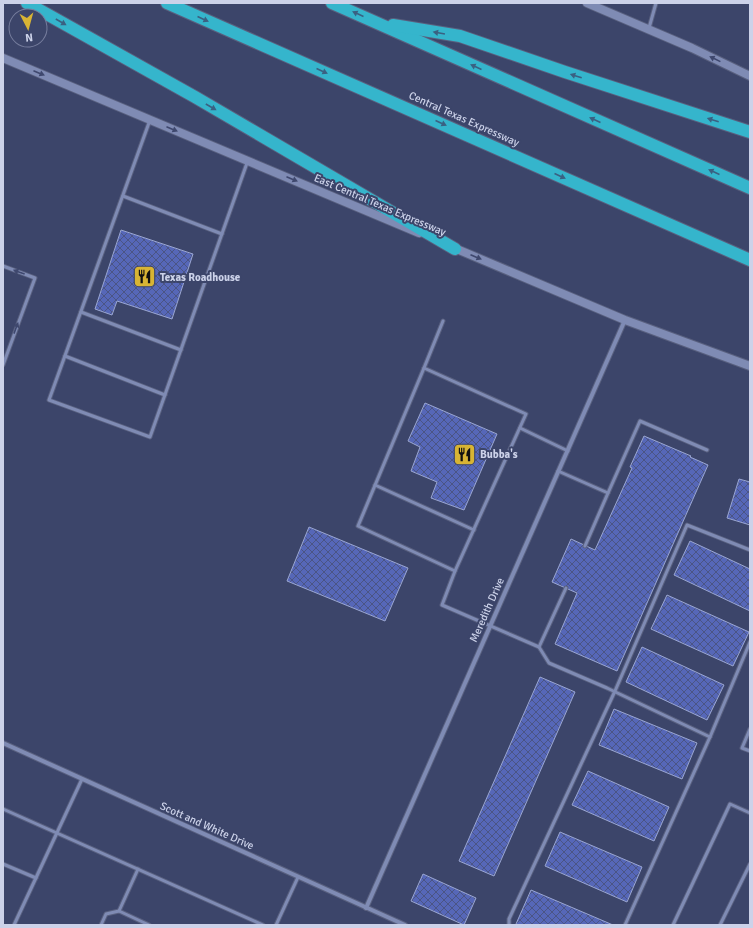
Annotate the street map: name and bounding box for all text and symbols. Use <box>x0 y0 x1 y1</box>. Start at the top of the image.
north arrow <box>8 8 48 48</box>
one-way arrow <box>352 11 363 17</box>
one-way arrow <box>197 16 209 22</box>
one-way arrow <box>55 18 67 25</box>
one-way arrow <box>432 30 445 36</box>
text: N <box>25 31 33 44</box>
one-way arrow <box>709 56 721 62</box>
one-way arrow <box>470 64 482 70</box>
one-way arrow <box>316 68 327 74</box>
one-way arrow <box>33 70 45 77</box>
one-way arrow <box>569 73 581 79</box>
street label: Central Texas Expressway <box>407 89 522 150</box>
one-way arrow <box>205 103 217 110</box>
one-way arrow <box>589 116 601 122</box>
one-way arrow <box>707 117 719 123</box>
one-way arrow <box>435 121 447 127</box>
one-way arrow <box>166 126 177 132</box>
one-way arrow <box>709 169 720 175</box>
street label: East Central Texas Expressway <box>312 171 449 239</box>
one-way arrow <box>554 173 565 179</box>
one-way arrow <box>286 177 298 183</box>
one-way arrow <box>470 255 482 261</box>
restaurant icon: Texas Roadhouse <box>132 264 158 290</box>
one-way arrow <box>12 269 24 275</box>
place label: Texas Roadhouse <box>160 271 241 284</box>
one-way arrow <box>14 322 20 334</box>
restaurant icon: Bubba's <box>452 441 478 467</box>
place label: Bubba's <box>480 448 518 461</box>
street label: Meredith Drive <box>467 576 507 644</box>
street label: Scott and White Drive <box>158 799 256 853</box>

